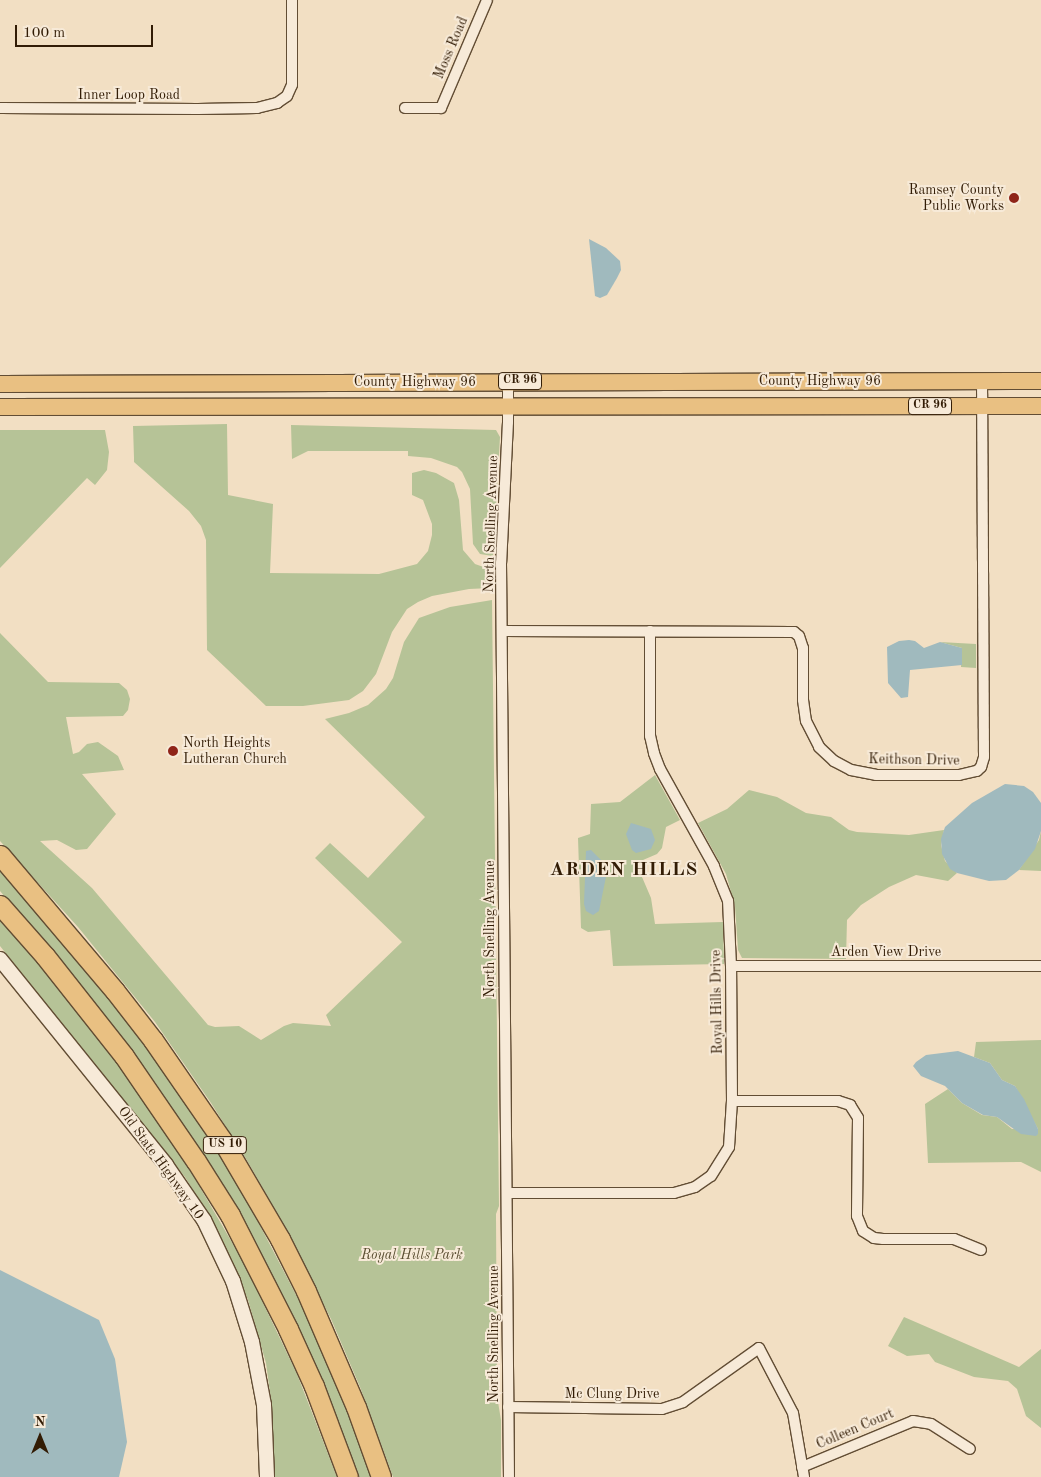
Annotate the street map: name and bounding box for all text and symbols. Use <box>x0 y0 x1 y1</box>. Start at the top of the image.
street label: Moss Road <box>430 14 472 82</box>
scale bar <box>18 15 155 47</box>
text: 100 m <box>23 26 65 41</box>
street label: Inner Loop Road <box>78 87 180 103</box>
place label: Ramsey County Public Works <box>908 182 1004 214</box>
marker: Ramsey County Public Works <box>1008 192 1020 204</box>
road number: CR 96 <box>498 372 542 391</box>
street label: County Highway 96 <box>759 373 881 389</box>
street label: County Highway 96 <box>354 374 476 390</box>
road number: CR 96 <box>908 396 952 416</box>
street label: North Snelling Avenue <box>480 455 502 593</box>
place label: North Heights Lutheran Church <box>183 735 287 768</box>
marker: North Heights Lutheran Church <box>167 745 179 757</box>
street label: Keithson Drive <box>868 751 960 769</box>
street label: North Snelling Avenue <box>482 860 498 998</box>
district label: ARDEN HILLS <box>548 860 700 882</box>
street label: Arden View Drive <box>831 944 941 960</box>
street label: Royal Hills Drive <box>708 950 726 1054</box>
street label: Old State Highway 10 <box>114 1103 208 1223</box>
road number: US 10 <box>202 1136 248 1154</box>
park label: Royal Hills Park <box>361 1247 463 1263</box>
street label: North Snelling Avenue <box>486 1265 502 1403</box>
street label: Mc Clung Drive <box>564 1386 660 1402</box>
street label: Colleen Court <box>814 1405 896 1453</box>
north arrow <box>15 1412 65 1462</box>
text: N <box>35 1415 45 1429</box>

